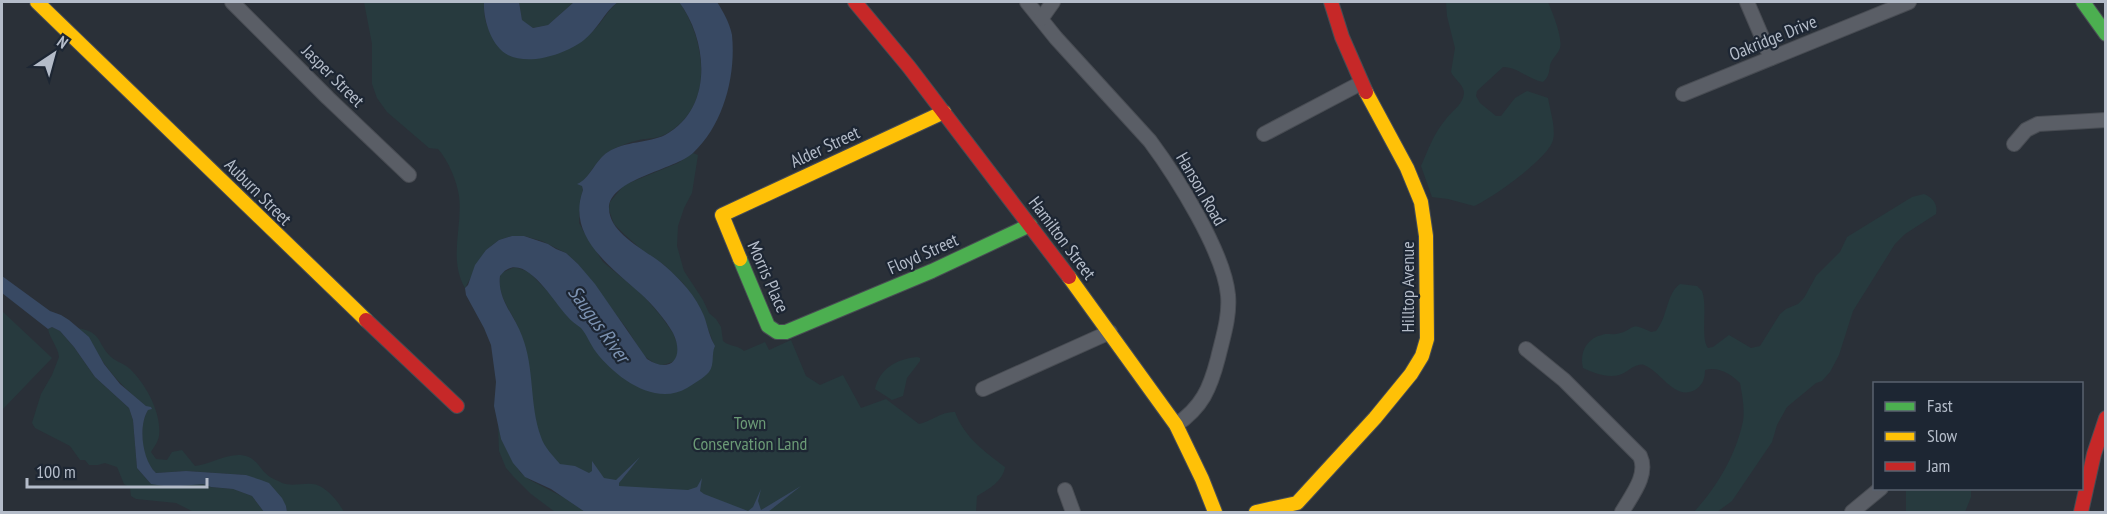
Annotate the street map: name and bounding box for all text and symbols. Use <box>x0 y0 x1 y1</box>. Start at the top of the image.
street label: Oakridge Drive <box>1726 10 1820 66</box>
north arrow <box>24 24 84 84</box>
text: N <box>53 31 72 52</box>
street label: Jasper Street <box>297 39 369 112</box>
street label: Alder Street <box>786 120 863 173</box>
street label: Hanson Road <box>1171 148 1232 230</box>
street label: Auburn Street <box>220 153 297 230</box>
street label: Hamilton Street <box>1024 192 1101 284</box>
street label: Floyd Street <box>884 228 962 279</box>
street label: Morris Place <box>743 237 794 316</box>
street label: Hilltop Avenue <box>1396 241 1419 333</box>
water label: Saugus River <box>562 280 637 370</box>
legend <box>1873 382 2083 490</box>
text: Fast <box>1927 394 1953 417</box>
park label: Town Conservation Land <box>693 411 807 455</box>
text: Slow <box>1927 424 1958 447</box>
scale bar <box>27 451 207 489</box>
text: Jam <box>1926 454 1950 477</box>
text: 100 m <box>36 460 76 483</box>

